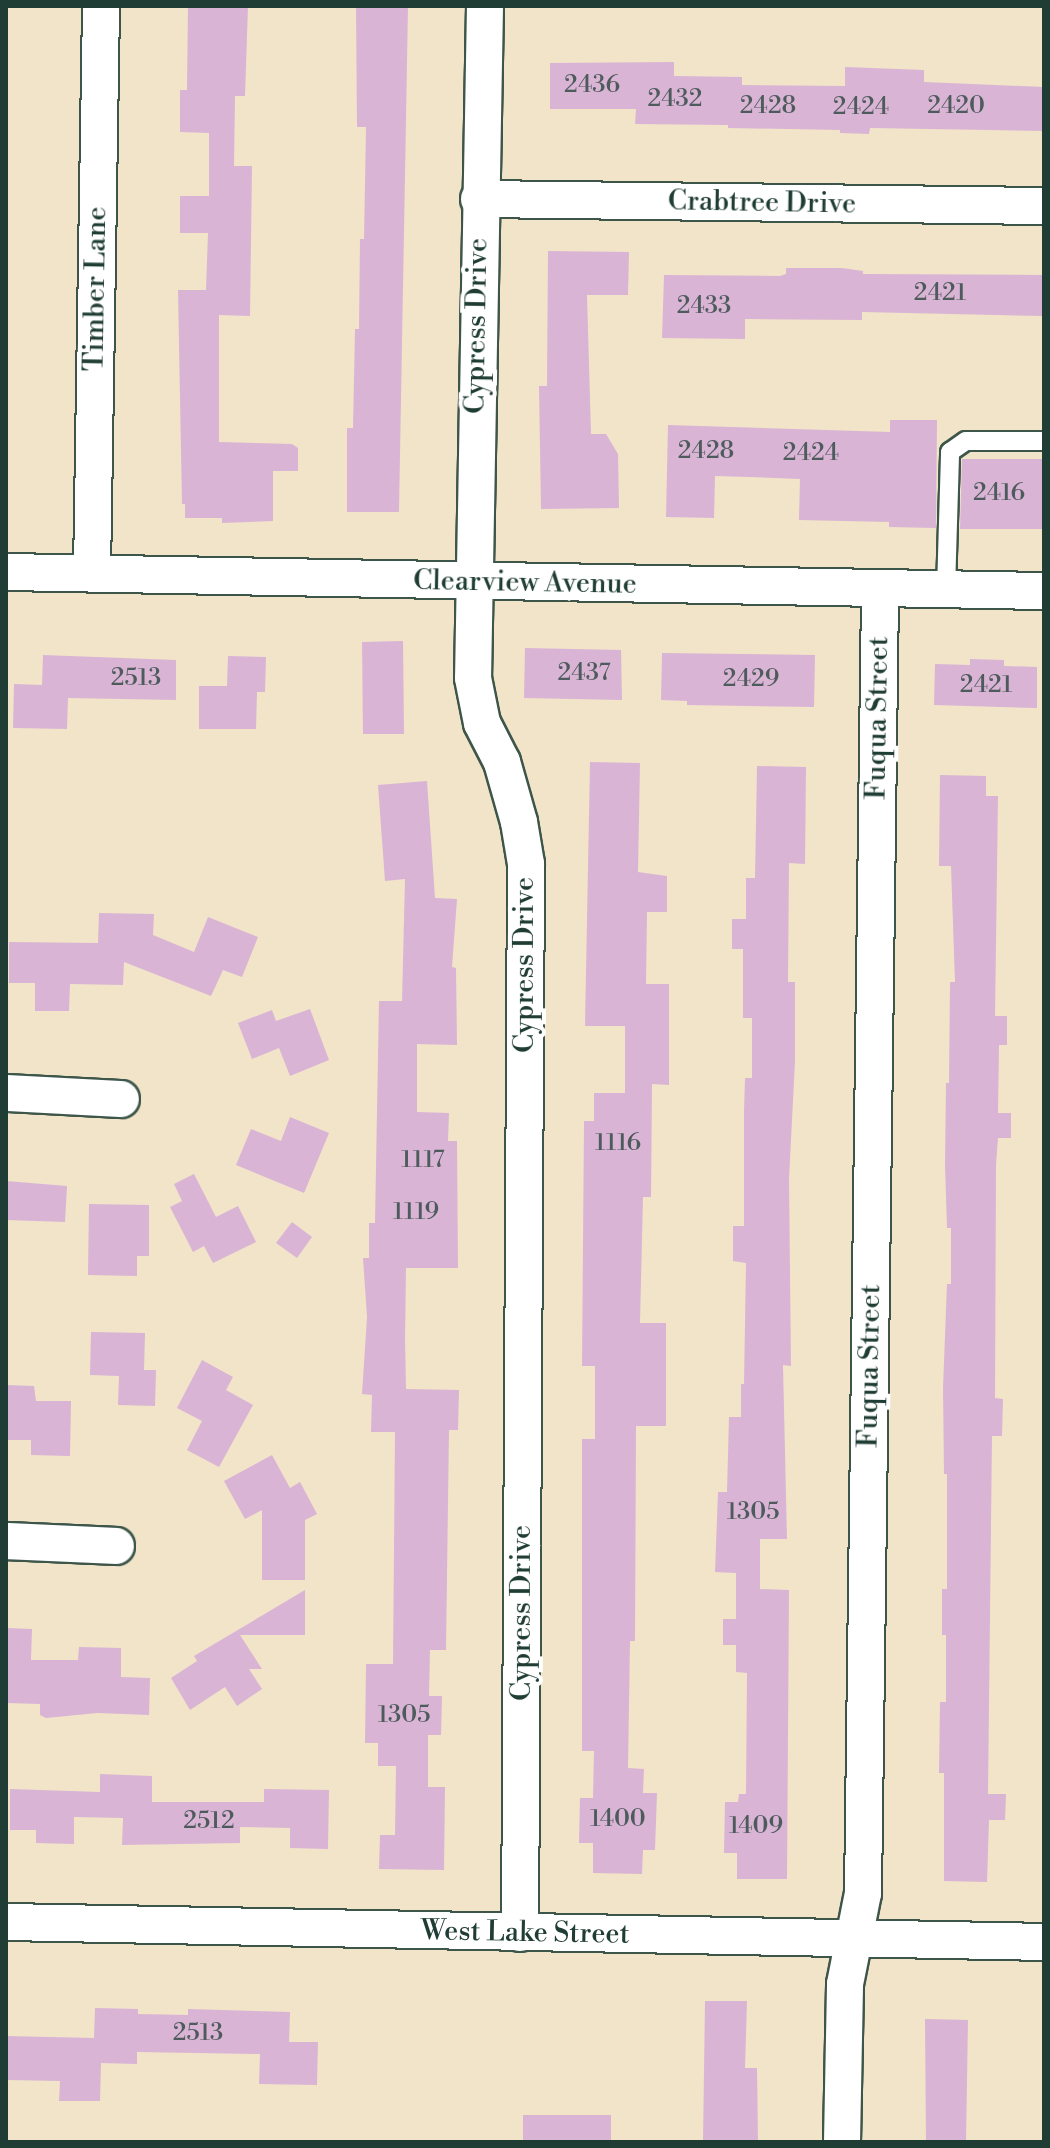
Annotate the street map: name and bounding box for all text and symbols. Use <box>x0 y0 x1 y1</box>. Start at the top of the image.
house number: 2436 <box>564 72 620 100</box>
house number: 2432 <box>647 86 703 114</box>
house number: 2428 <box>740 93 796 121</box>
house number: 2420 <box>927 93 985 121</box>
house number: 2424 <box>833 94 889 122</box>
street label: Crabtree Drive <box>667 185 857 221</box>
street label: Timber Lane <box>78 206 114 372</box>
street label: Cypress Drive <box>459 238 495 414</box>
house number: 2421 <box>914 280 966 308</box>
house number: 2433 <box>677 293 731 321</box>
house number: 2428 <box>678 438 734 466</box>
house number: 2424 <box>783 440 839 468</box>
house number: 2416 <box>973 480 1025 508</box>
street label: Clearview Avenue <box>413 564 637 602</box>
street label: Fuqua Street <box>860 636 896 800</box>
house number: 2437 <box>557 660 611 688</box>
house number: 2513 <box>111 665 161 693</box>
house number: 2429 <box>723 666 779 694</box>
house number: 2421 <box>960 672 1012 700</box>
street label: Cypress Drive <box>508 877 542 1053</box>
house number: 1116 <box>595 1130 641 1158</box>
house number: 1117 <box>401 1147 445 1175</box>
house number: 1119 <box>393 1199 439 1227</box>
street label: Fuqua Street <box>852 1284 888 1448</box>
house number: 1305 <box>727 1499 779 1527</box>
street label: Cypress Drive <box>505 1525 539 1701</box>
house number: 1305 <box>378 1702 430 1730</box>
house number: 1400 <box>590 1806 646 1834</box>
house number: 2512 <box>183 1808 235 1836</box>
house number: 1409 <box>729 1813 783 1841</box>
street label: West Lake Street <box>420 1914 630 1952</box>
house number: 2513 <box>173 2020 223 2048</box>

